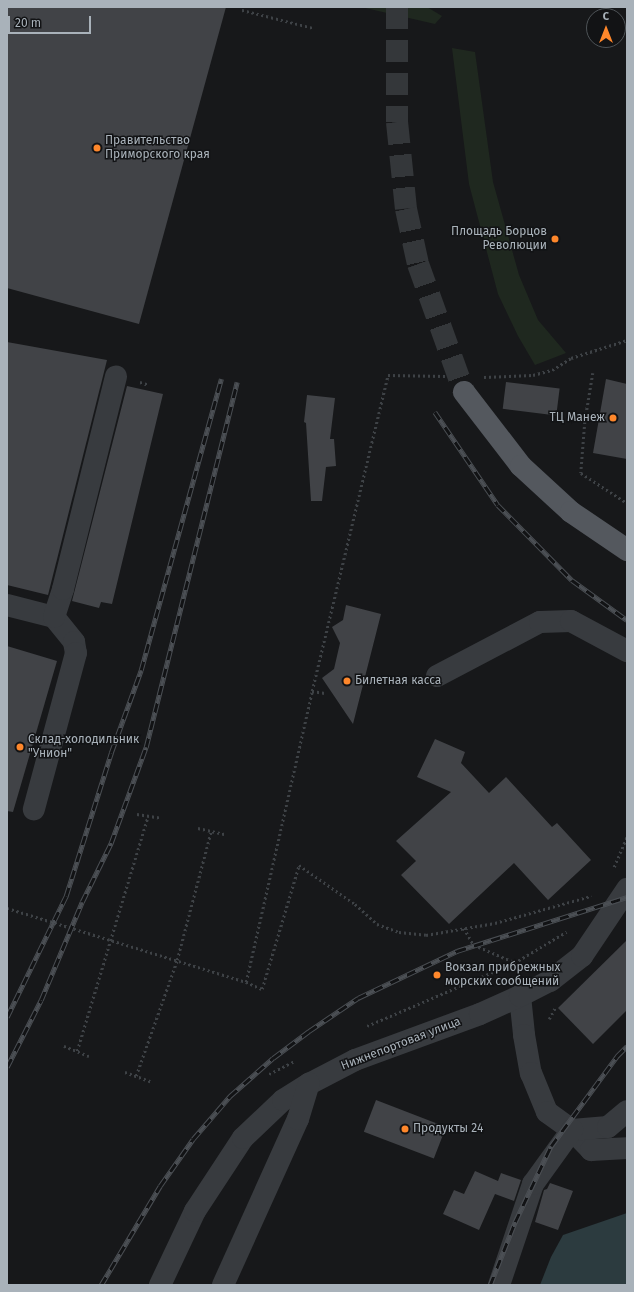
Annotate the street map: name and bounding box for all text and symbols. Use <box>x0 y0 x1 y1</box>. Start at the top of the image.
scale bar <box>10 8 93 34</box>
north arrow <box>586 8 626 48</box>
text: С <box>603 10 609 23</box>
text: 20 m <box>15 16 41 30</box>
place label: Правительство Приморского края <box>105 134 210 162</box>
marker: Правительство Приморского края <box>92 143 102 153</box>
place label: Площадь Борцов Революции <box>451 225 547 253</box>
marker: Площадь Борцов Революции <box>550 234 560 244</box>
place label: ТЦ Манеж <box>550 411 605 425</box>
marker: ТЦ Манеж <box>608 413 618 423</box>
place label: Билетная касса <box>355 674 441 688</box>
marker: Билетная касса <box>342 676 352 686</box>
place label: Склад-холодильник "Унион" <box>28 733 139 761</box>
marker: Склад-холодильник "Унион" <box>15 742 25 752</box>
place label: Вокзал прибрежных морских сообщений <box>445 961 560 989</box>
marker: Вокзал прибрежных морских сообщений <box>432 970 442 980</box>
street label: Нижнепортовая улица <box>339 1015 463 1073</box>
place label: Продукты 24 <box>413 1122 483 1136</box>
marker: Продукты 24 <box>400 1124 410 1134</box>

